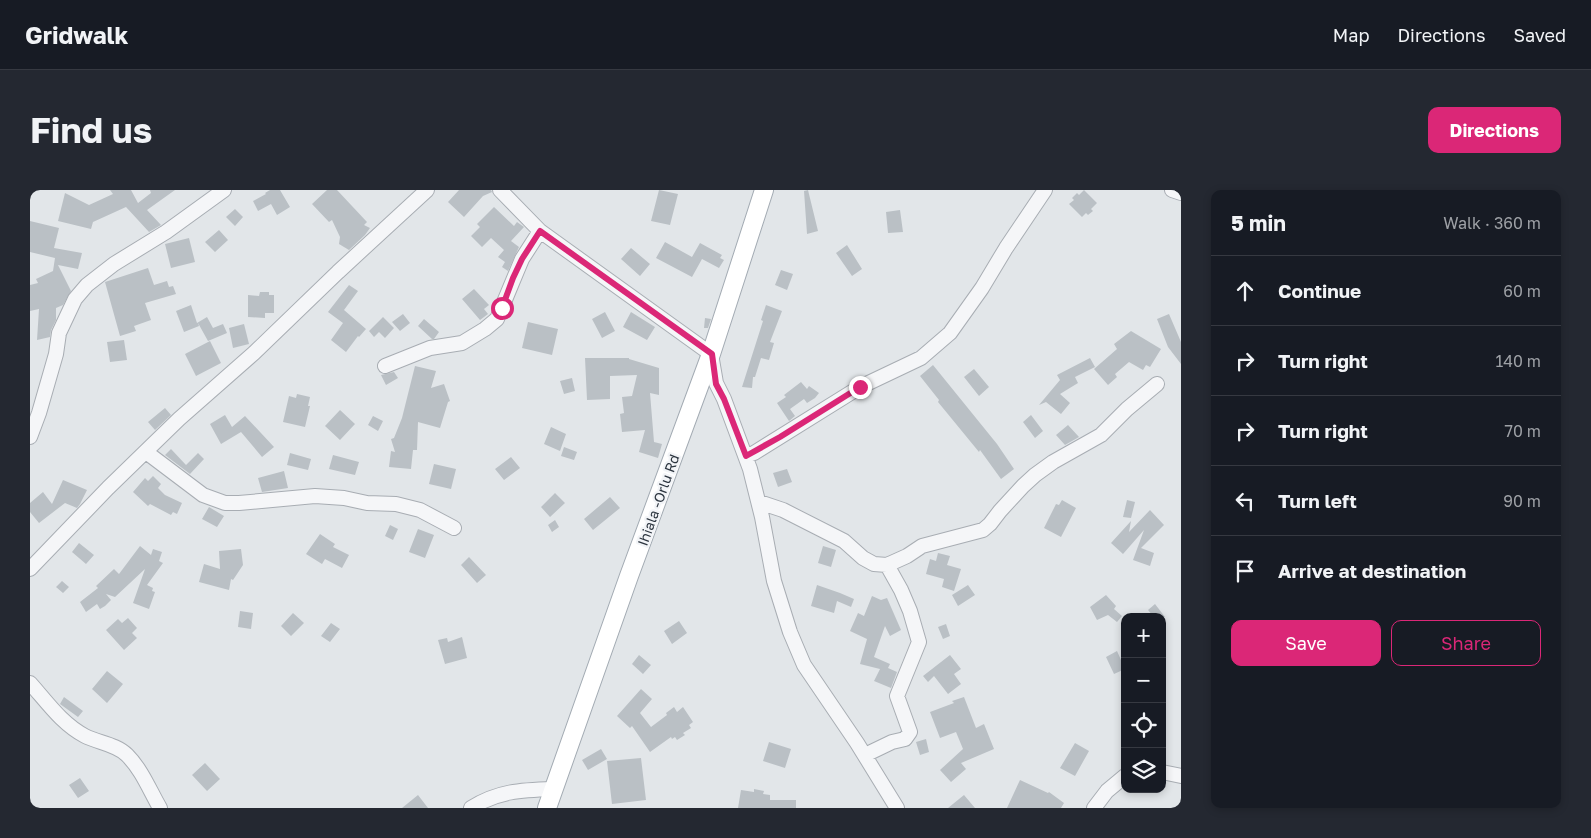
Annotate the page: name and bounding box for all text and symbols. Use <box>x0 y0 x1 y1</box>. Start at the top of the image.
text: Gridwalk <box>25 20 129 49</box>
text: Map <box>1333 24 1369 46</box>
text: Directions <box>1397 24 1485 46</box>
text: Saved <box>1513 24 1566 46</box>
button: Directions <box>1428 107 1561 153</box>
text: Find us <box>30 109 152 151</box>
text: 5 min <box>1231 210 1286 236</box>
text: Walk · 360 m <box>1443 213 1541 233</box>
icon: ahead <box>1231 277 1259 305</box>
text: Continue <box>1278 279 1361 302</box>
text: 60 m <box>1503 281 1541 301</box>
route start <box>491 297 514 320</box>
icon: right <box>1231 347 1259 375</box>
text: Turn right <box>1278 349 1368 372</box>
text: 140 m <box>1495 351 1541 371</box>
route end <box>849 376 872 399</box>
icon: right <box>1231 417 1259 445</box>
text: Turn right <box>1278 419 1368 442</box>
text: 70 m <box>1504 421 1541 441</box>
street label: Ihiala -Orlu Rd <box>634 452 682 548</box>
icon: left <box>1231 487 1259 515</box>
text: Turn left <box>1278 489 1357 512</box>
text: 90 m <box>1503 491 1541 511</box>
icon: arrive <box>1231 557 1259 585</box>
text: Arrive at destination <box>1278 559 1466 582</box>
map controls <box>1121 613 1166 793</box>
button: + <box>1121 613 1166 658</box>
button: Save <box>1231 620 1381 666</box>
button: Share <box>1391 620 1541 666</box>
button: − <box>1121 658 1166 703</box>
button: locate <box>1121 703 1166 748</box>
button: layers <box>1121 748 1166 793</box>

